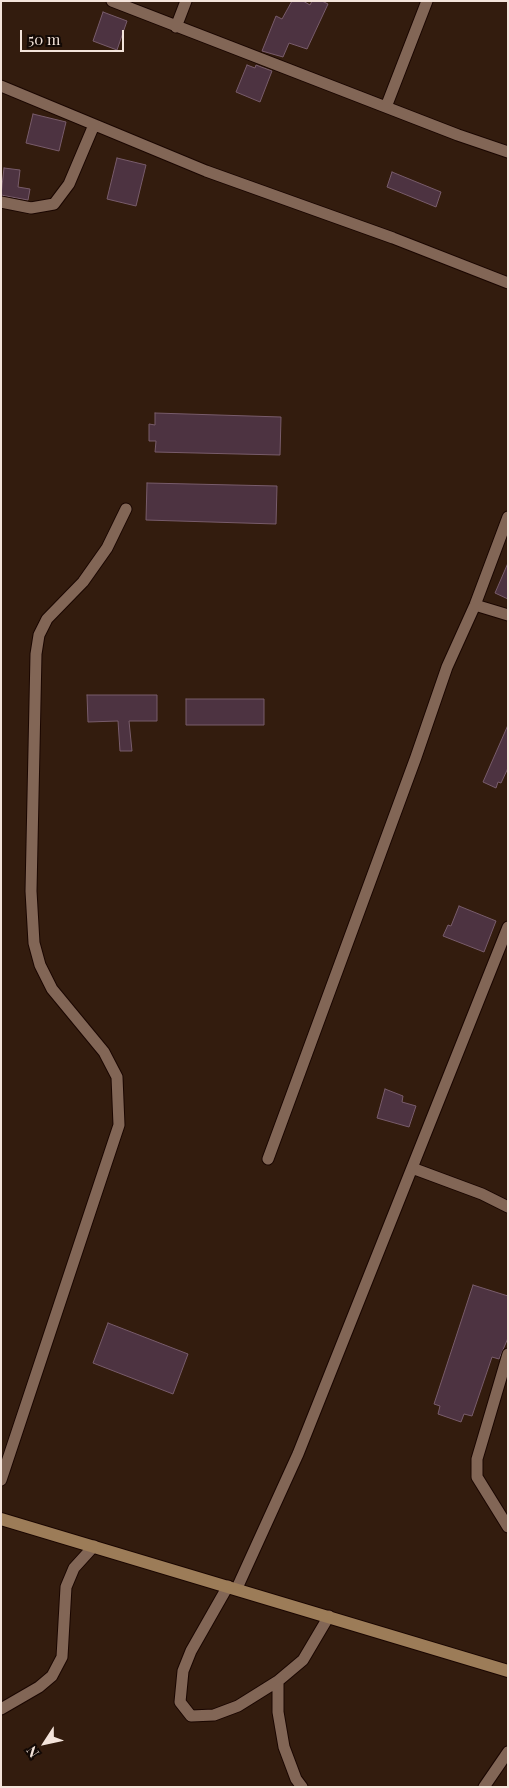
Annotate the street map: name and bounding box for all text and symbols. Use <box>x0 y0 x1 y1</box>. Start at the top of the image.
scale bar <box>22 20 126 52</box>
text: 50 m <box>28 29 60 49</box>
north arrow <box>20 1718 70 1768</box>
text: N <box>22 1742 43 1761</box>

